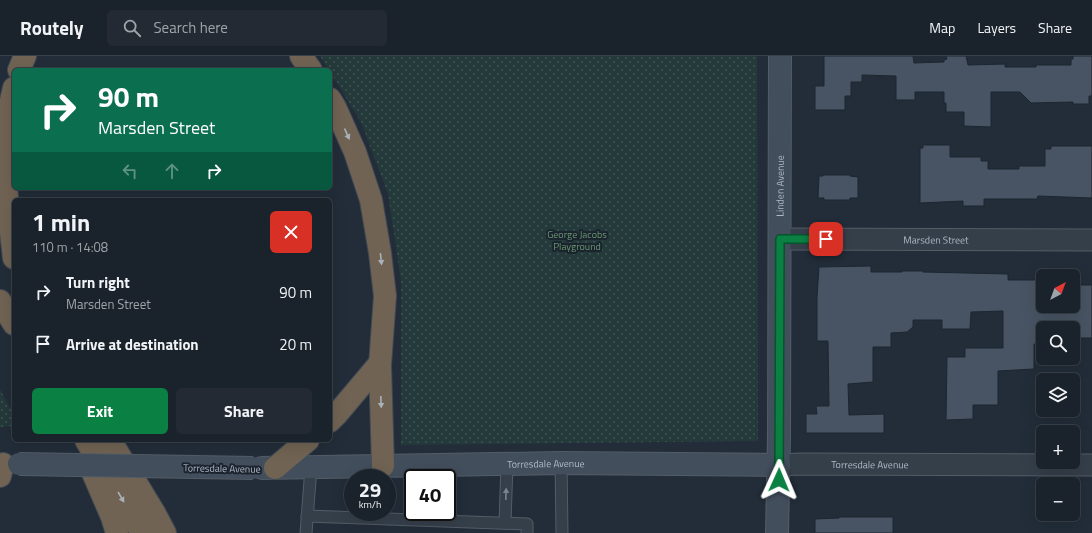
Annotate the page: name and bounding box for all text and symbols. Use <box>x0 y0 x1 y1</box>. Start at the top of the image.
search box <box>107 10 387 46</box>
text: Routely <box>20 13 83 42</box>
text: Search here <box>153 16 228 39</box>
icon: search <box>121 17 143 39</box>
text: Map <box>929 17 955 38</box>
text: Layers <box>977 17 1016 38</box>
text: Share <box>1038 17 1072 38</box>
text: 90 m <box>98 75 159 118</box>
icon: right <box>32 84 84 136</box>
text: Marsden Street <box>98 114 215 141</box>
one-way arrow <box>344 129 350 140</box>
street label: Linden Avenue <box>773 155 788 217</box>
icon: left <box>119 160 141 182</box>
icon: ahead <box>161 160 183 182</box>
icon: right <box>203 160 225 182</box>
text: 1 min <box>32 204 90 240</box>
button: close <box>270 211 312 253</box>
pin <box>809 222 843 256</box>
park label: George Jacobs Playground <box>547 227 607 254</box>
icon: arrive <box>815 228 837 250</box>
street label: Marsden Street <box>903 232 969 248</box>
text: 110 m · 14:08 <box>32 237 108 257</box>
one-way arrow <box>378 253 384 265</box>
north arrow <box>1036 269 1080 313</box>
map controls <box>1036 269 1080 521</box>
text: Turn right <box>66 271 130 294</box>
icon: right <box>32 281 54 303</box>
text: 90 m <box>279 281 312 304</box>
text: Marsden Street <box>66 294 151 314</box>
button: search <box>1036 321 1080 365</box>
icon: arrive <box>32 333 54 355</box>
text: Arrive at destination <box>66 333 199 356</box>
text: 20 m <box>279 333 312 356</box>
button: layers <box>1036 373 1080 417</box>
button: Exit <box>32 388 168 434</box>
button: Share <box>176 388 312 434</box>
one-way arrow <box>378 396 384 409</box>
button: + <box>1036 425 1080 469</box>
street label: Torresdale Avenue <box>507 456 585 472</box>
street label: Torresdale Avenue <box>831 457 909 472</box>
position arrow <box>758 459 800 501</box>
street label: Torresdale Avenue <box>183 460 261 477</box>
speed limit sign: 40 <box>404 469 456 521</box>
text: 29 <box>359 474 381 505</box>
button: − <box>1036 477 1080 521</box>
one-way arrow <box>503 487 509 500</box>
one-way arrow <box>117 491 124 503</box>
text: km/h <box>359 497 381 512</box>

